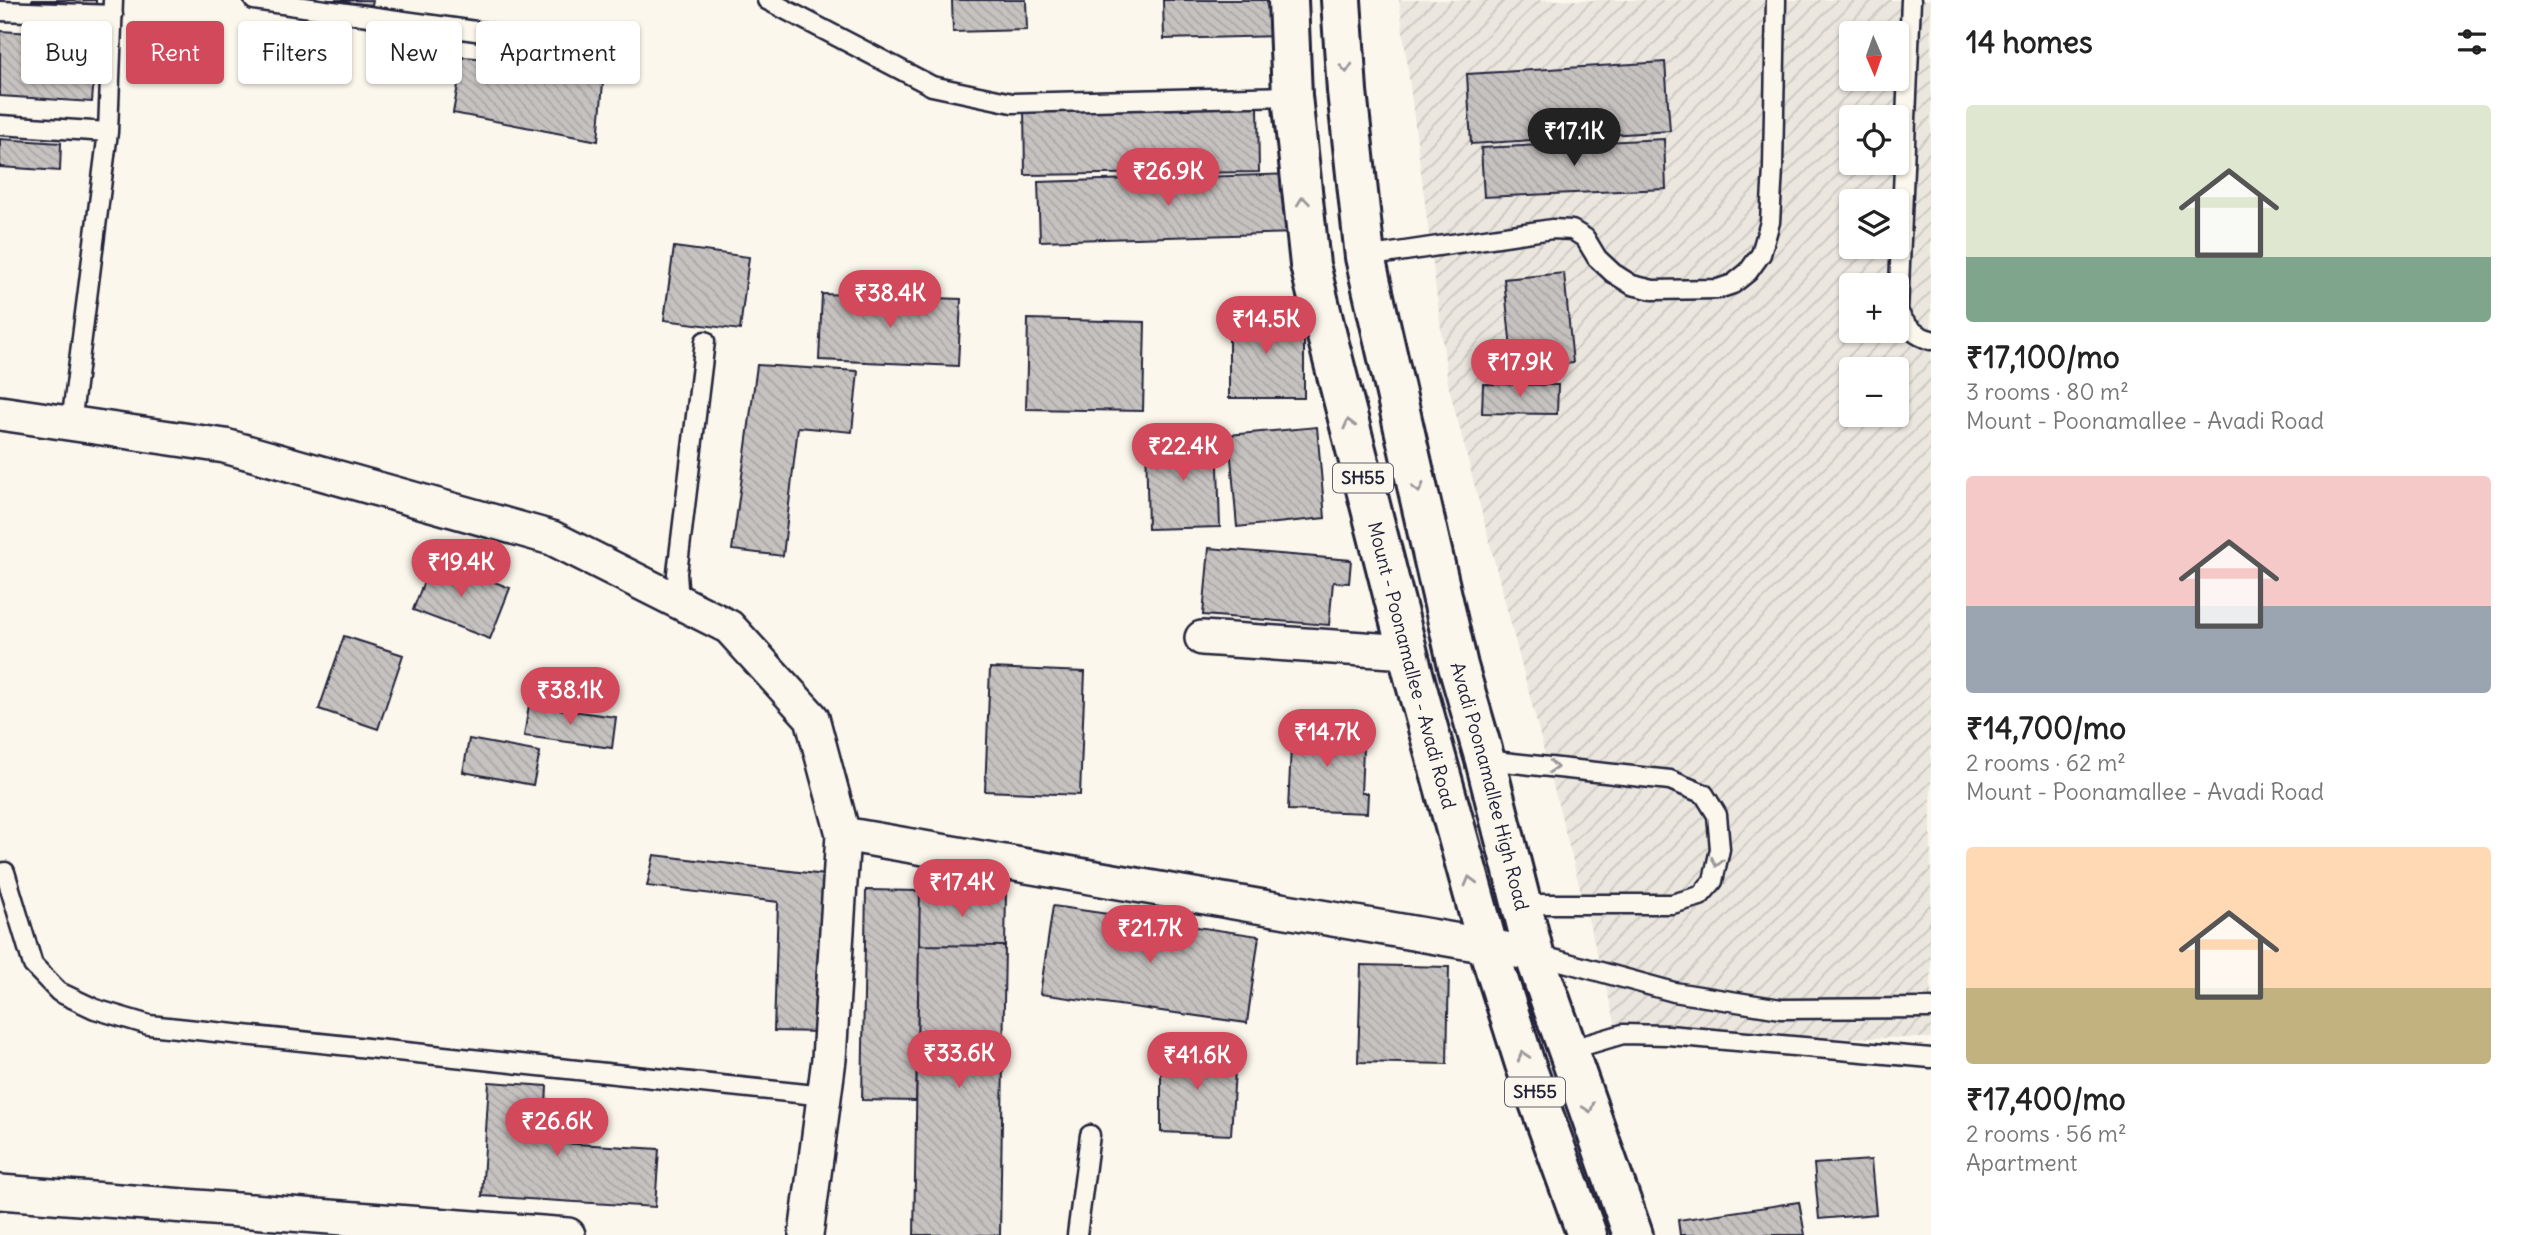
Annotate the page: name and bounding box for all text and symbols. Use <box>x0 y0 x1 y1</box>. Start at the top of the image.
chip: Buy <box>21 21 112 84</box>
chip: Rent <box>126 21 224 84</box>
chip: Filters <box>238 21 352 84</box>
chip: New <box>366 21 462 84</box>
chip: Apartment <box>476 21 640 84</box>
north arrow <box>1839 21 1909 91</box>
map controls <box>1839 21 1909 427</box>
text: 14 homes <box>1966 23 2093 61</box>
icon: filters <box>2453 23 2491 61</box>
one-way arrow <box>1338 63 1353 74</box>
button: locate <box>1839 105 1909 175</box>
pin: ₹17.1K <box>1517 108 1631 168</box>
text: ₹17.1K <box>1544 116 1604 145</box>
pin: ₹26.9K <box>1111 148 1225 208</box>
icon: home <box>2166 150 2292 276</box>
text: ₹26.9K <box>1132 156 1204 185</box>
button: layers <box>1839 189 1909 259</box>
one-way arrow <box>1296 196 1311 207</box>
pin: ₹38.4K <box>833 270 947 330</box>
button: + <box>1839 273 1909 343</box>
text: ₹38.4K <box>854 278 926 307</box>
pin: ₹14.5K <box>1209 296 1323 356</box>
text: ₹14.5K <box>1232 304 1300 333</box>
text: ₹17,100/mo <box>1966 338 2120 376</box>
pin: ₹17.9K <box>1463 340 1577 399</box>
text: ₹17.9K <box>1487 347 1553 376</box>
button: − <box>1839 357 1909 427</box>
text: 3 rooms · 80 m² <box>1966 377 2129 406</box>
text: Mount - Poonamallee - Avadi Road <box>1966 406 2324 435</box>
one-way arrow <box>1343 418 1357 430</box>
pin: ₹22.4K <box>1126 424 1240 483</box>
text: ₹22.4K <box>1148 431 1218 460</box>
road number: SH55 <box>1333 464 1393 492</box>
one-way arrow <box>1409 482 1424 494</box>
street label: Mount - Poonamallee - Avadi Road <box>1363 519 1462 811</box>
icon: home <box>2166 521 2292 647</box>
pin: ₹19.4K <box>404 540 518 599</box>
text: ₹19.4K <box>428 547 494 576</box>
street label: Avadi Poonamallee High Road <box>1445 659 1534 913</box>
pin: ₹38.1K <box>513 668 627 727</box>
text: ₹38.1K <box>537 675 603 704</box>
text: ₹14,700/mo <box>1966 709 2126 747</box>
pin: ₹14.7K <box>1270 710 1384 769</box>
text: ₹14.7K <box>1294 717 1360 746</box>
text: 2 rooms · 62 m² <box>1966 748 2126 777</box>
one-way arrow <box>1547 759 1558 774</box>
text: Mount - Poonamallee - Avadi Road <box>1966 777 2324 806</box>
one-way arrow <box>1710 856 1725 868</box>
pin: ₹17.4K <box>905 860 1019 919</box>
text: ₹17.4K <box>929 867 995 896</box>
one-way arrow <box>1463 875 1478 887</box>
icon: home <box>2166 892 2292 1018</box>
pin: ₹21.7K <box>1093 906 1207 965</box>
text: ₹21.7K <box>1117 913 1183 942</box>
pin: ₹33.6K <box>902 1030 1016 1090</box>
pin: ₹41.6K <box>1140 1032 1254 1092</box>
text: ₹33.6K <box>923 1038 995 1067</box>
text: ₹41.6K <box>1163 1040 1231 1069</box>
one-way arrow <box>1517 1050 1531 1062</box>
road number: SH55 <box>1505 1078 1565 1106</box>
text: ₹17,400/mo <box>1966 1080 2126 1118</box>
pin: ₹26.6K <box>500 1098 614 1158</box>
one-way arrow <box>1581 1101 1595 1113</box>
text: ₹26.6K <box>521 1106 593 1135</box>
text: 2 rooms · 56 m² <box>1966 1119 2127 1148</box>
text: Apartment <box>1966 1148 2078 1177</box>

